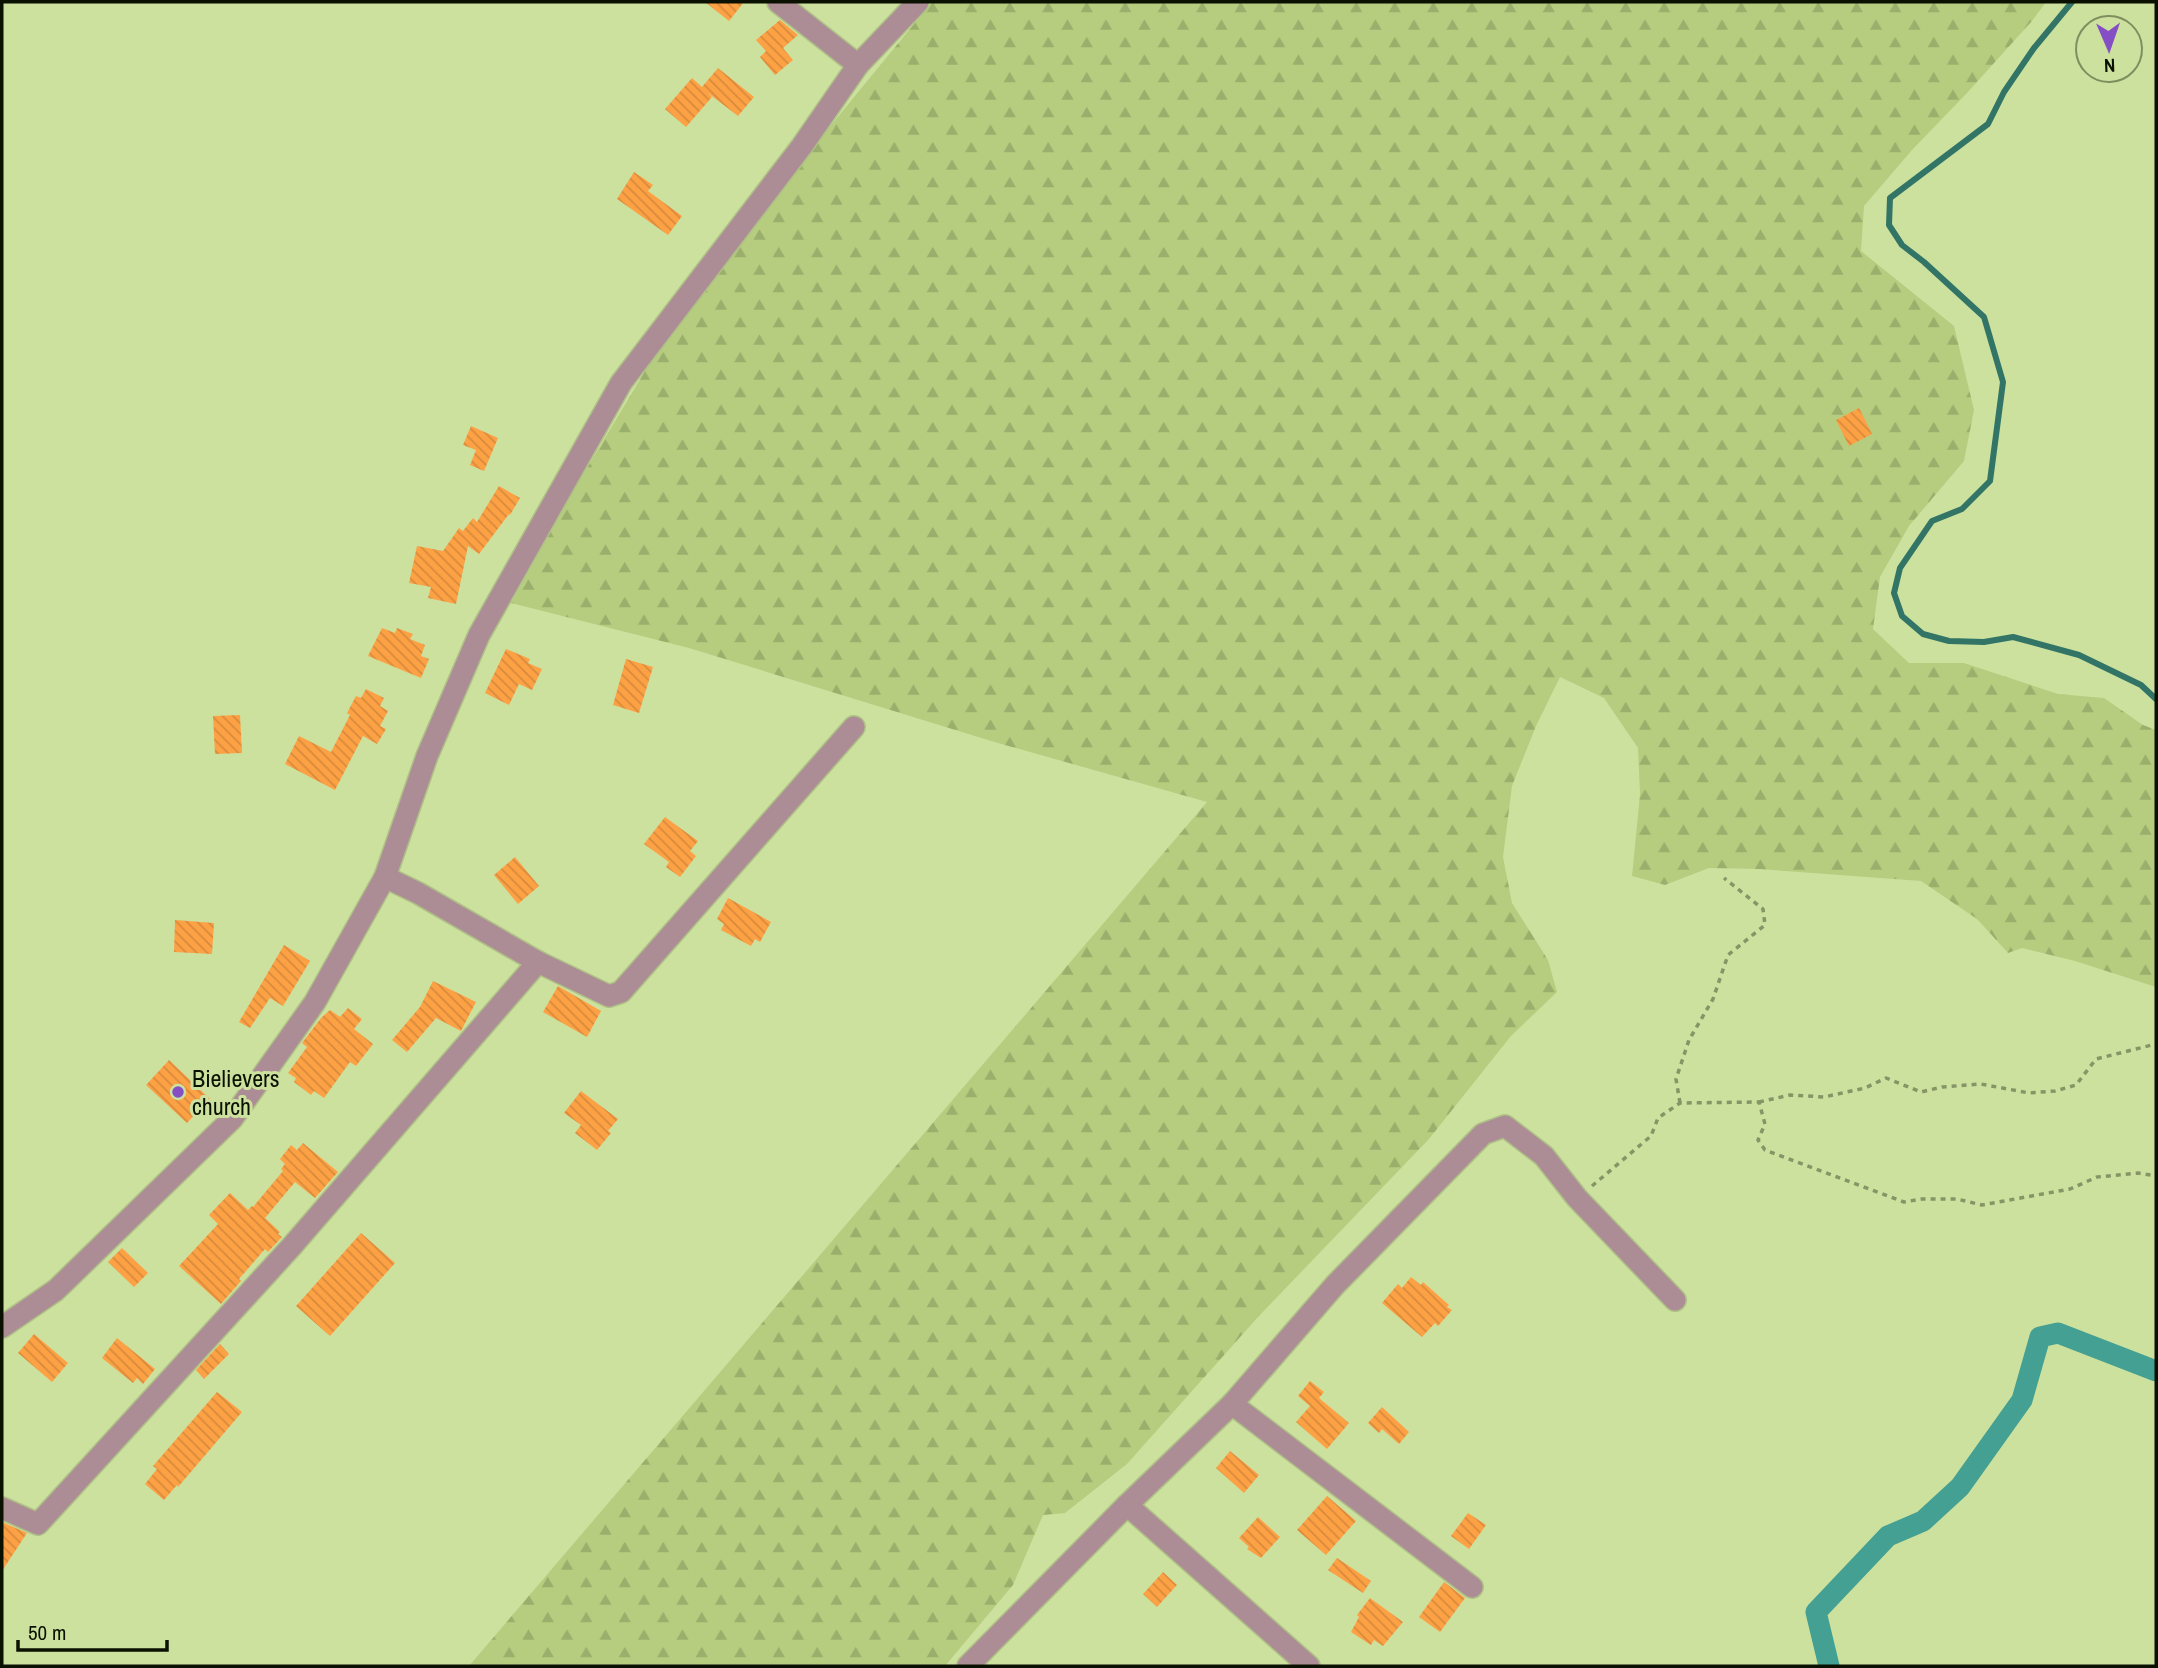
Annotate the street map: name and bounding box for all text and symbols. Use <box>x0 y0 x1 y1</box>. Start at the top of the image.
north arrow <box>2074 14 2144 84</box>
text: N <box>2104 53 2116 79</box>
place label: Bielievers church <box>192 1062 280 1122</box>
marker: Bielievers church <box>170 1084 186 1100</box>
scale bar <box>18 1608 166 1652</box>
text: 50 m <box>28 1618 66 1647</box>

